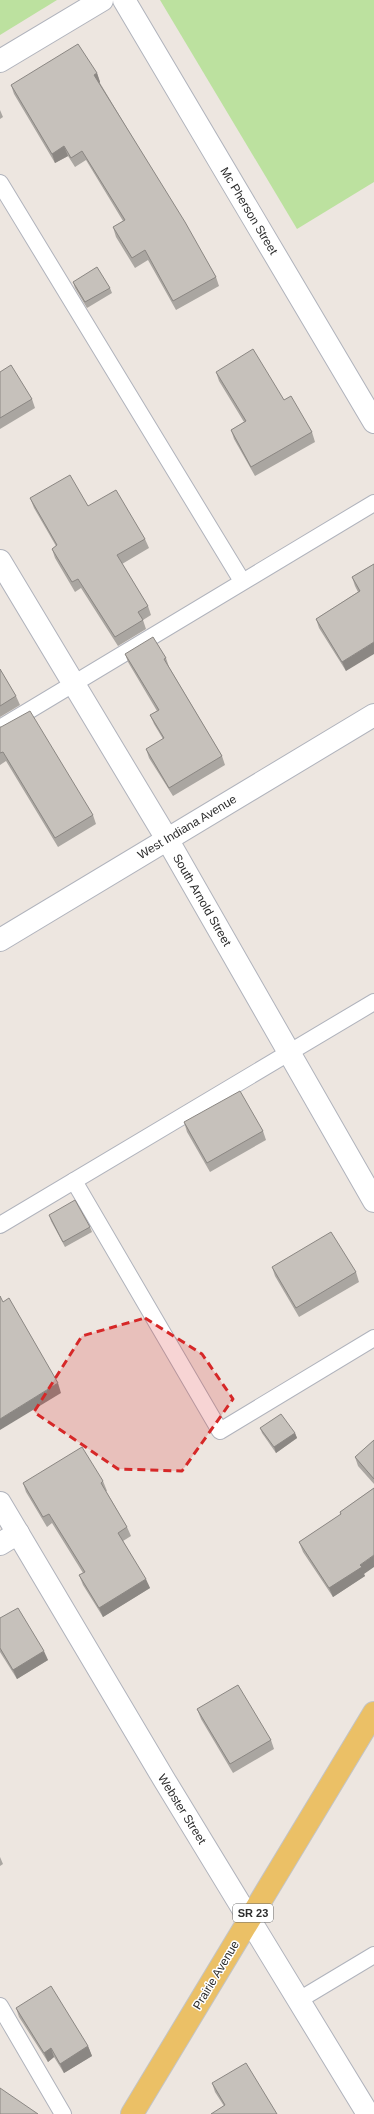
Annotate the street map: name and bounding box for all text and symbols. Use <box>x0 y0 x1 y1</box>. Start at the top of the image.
street label: Mc Pherson Street <box>217 165 281 258</box>
street label: West Indiana Avenue <box>135 792 239 862</box>
street label: South Arnold Street <box>170 851 234 949</box>
street label: Webster Street <box>155 1771 209 1847</box>
road number: SR 23 <box>233 1904 273 1922</box>
street label: Prairie Avenue <box>190 1938 242 2012</box>

